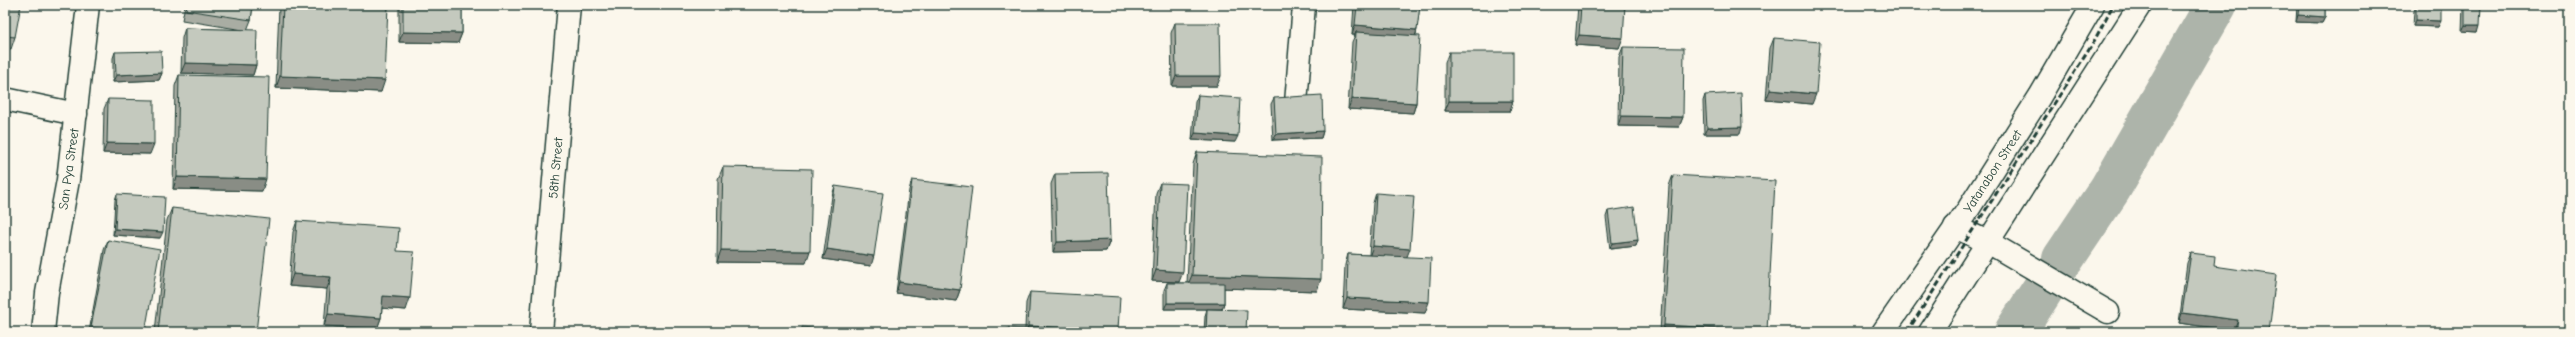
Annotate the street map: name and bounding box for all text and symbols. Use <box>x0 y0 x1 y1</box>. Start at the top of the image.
street label: San Pya Street <box>55 126 82 211</box>
street label: Yatanabon Street <box>1960 126 2025 215</box>
street label: 58th Street <box>545 136 566 199</box>

